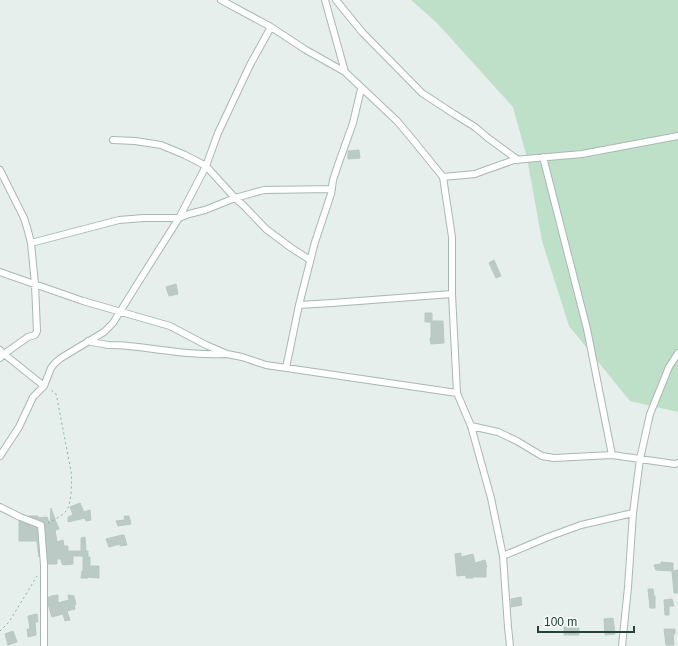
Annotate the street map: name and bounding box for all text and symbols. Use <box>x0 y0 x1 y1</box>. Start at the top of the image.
scale bar <box>538 608 634 634</box>
text: 100 m <box>544 615 577 629</box>

